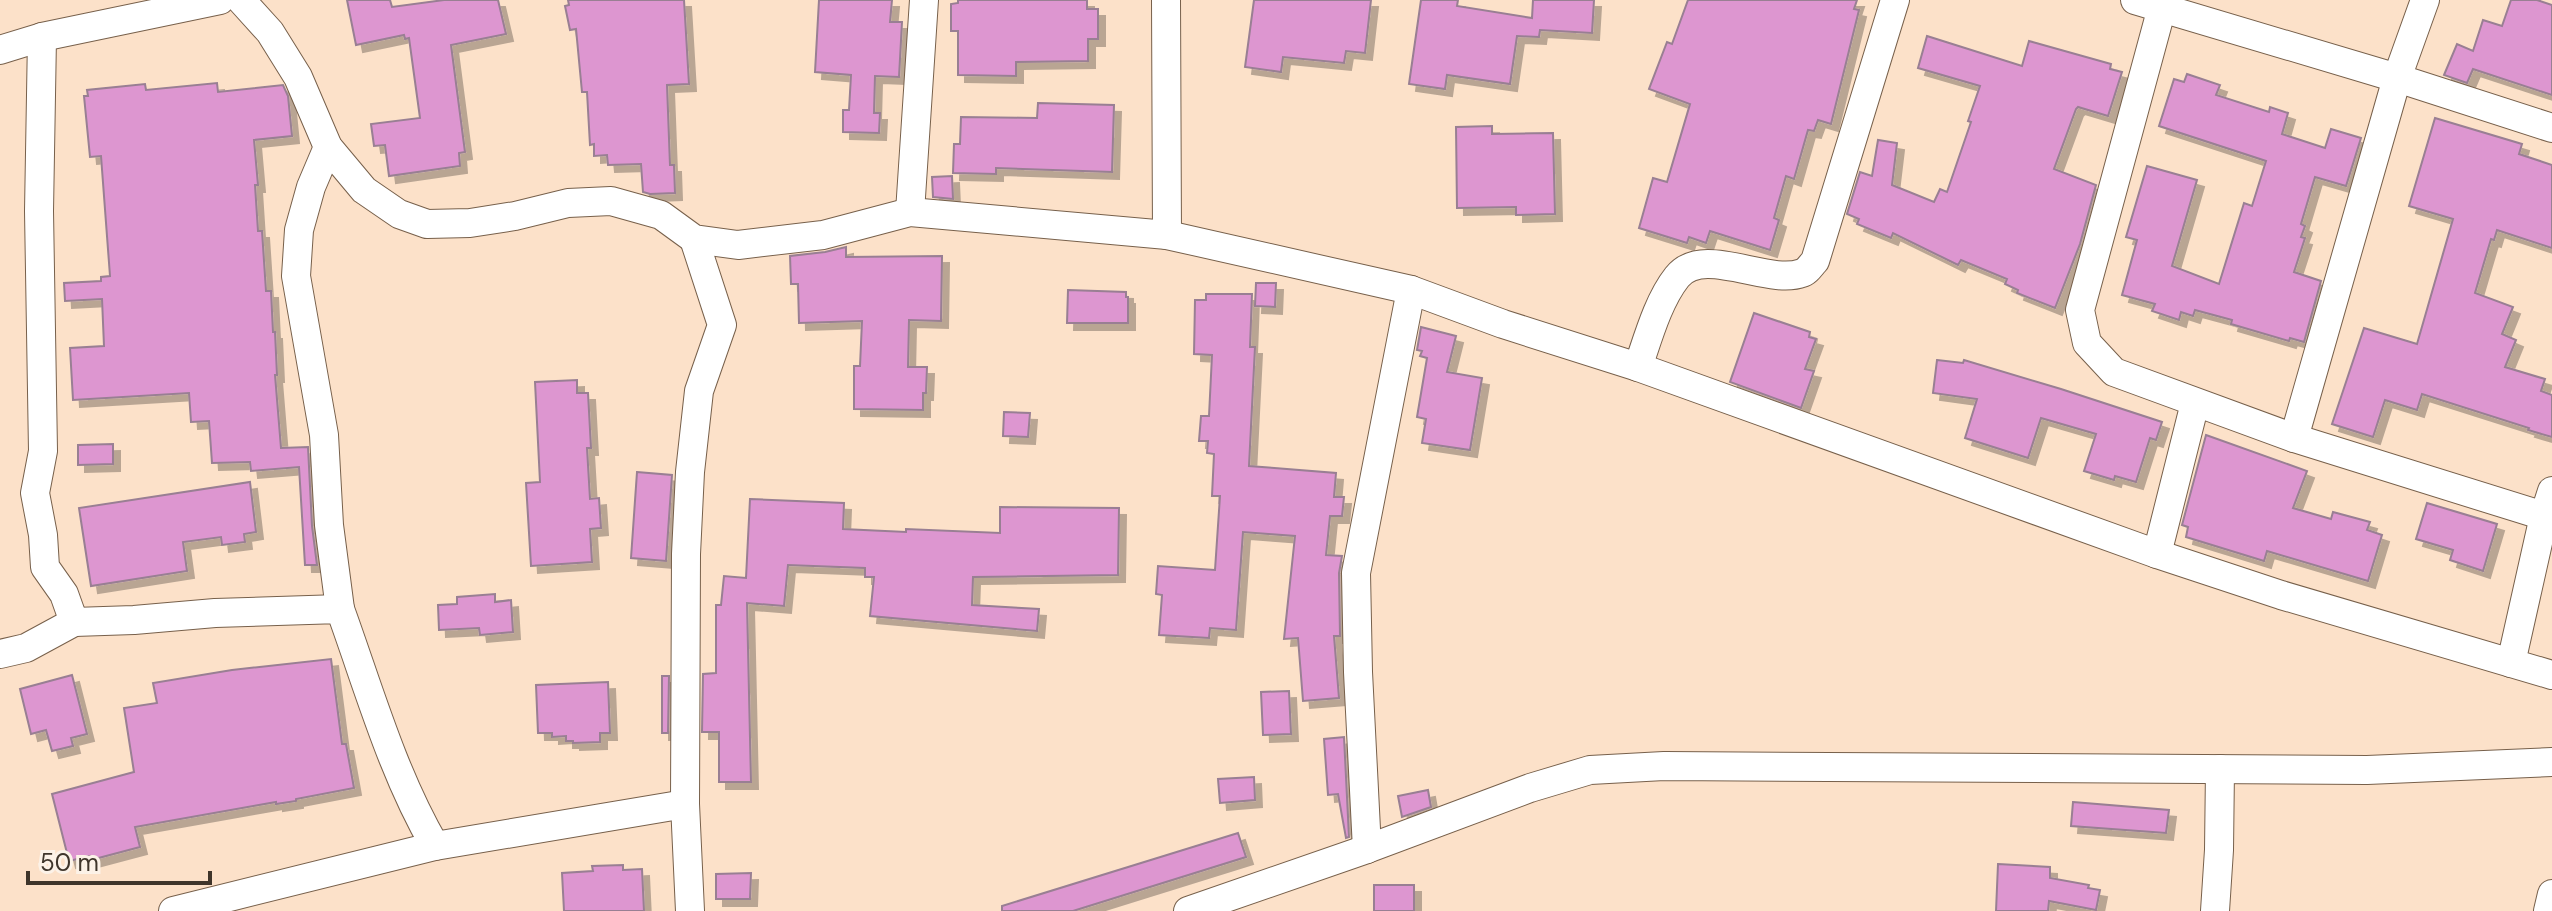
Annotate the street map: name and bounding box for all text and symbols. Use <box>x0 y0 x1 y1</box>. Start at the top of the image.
scale bar <box>28 835 210 885</box>
text: 50 m <box>40 847 99 878</box>

